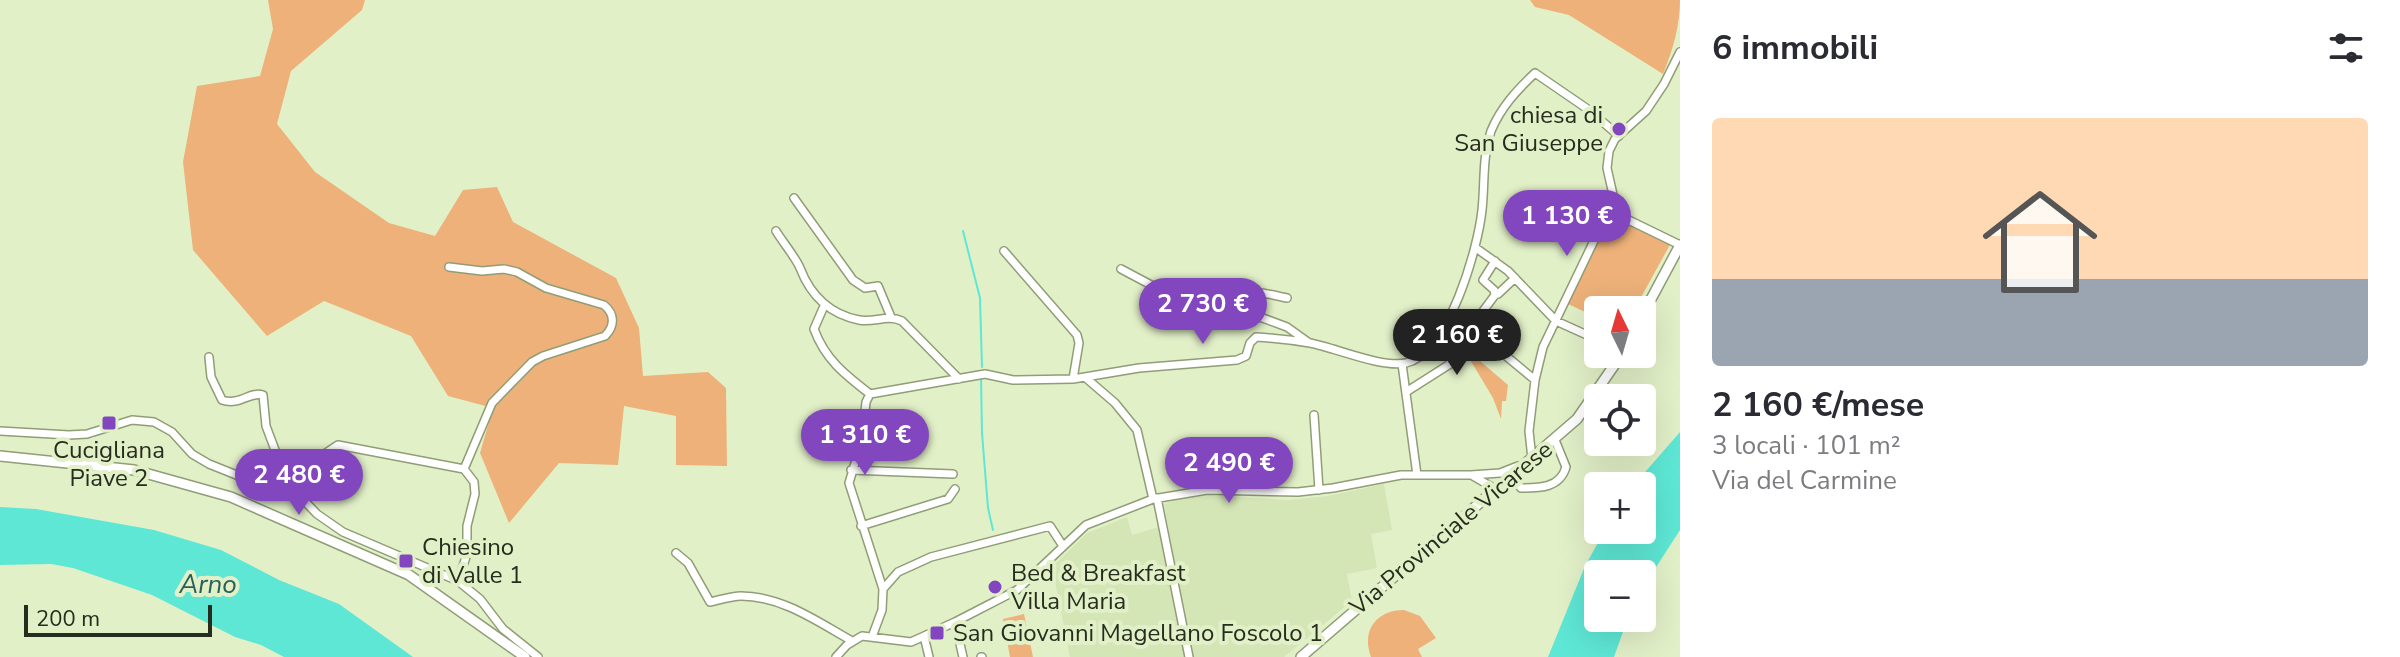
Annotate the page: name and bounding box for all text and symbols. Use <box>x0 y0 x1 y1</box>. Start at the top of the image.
text: 6 immobili <box>1712 25 1878 71</box>
icon: filters <box>2324 26 2368 70</box>
place label: chiesa di San Giuseppe <box>1454 99 1603 159</box>
marker: chiesa di San Giuseppe <box>1610 120 1628 138</box>
icon: home <box>1968 170 2112 314</box>
pin: 1 130 € <box>1493 190 1641 258</box>
text: 1 130 € <box>1521 198 1613 233</box>
pin: 2 730 € <box>1129 278 1277 346</box>
text: 2 730 € <box>1157 286 1249 321</box>
north arrow <box>1584 296 1656 368</box>
map controls <box>1584 296 1656 632</box>
pin: 2 160 € <box>1383 309 1531 377</box>
text: 2 160 € <box>1411 317 1503 352</box>
text: 2 160 €/mese <box>1712 382 1924 428</box>
button: locate <box>1584 384 1656 456</box>
pin: 1 310 € <box>791 409 939 477</box>
marker: Cucigliana Piave 2 <box>100 414 118 432</box>
text: 1 310 € <box>819 417 911 452</box>
text: 3 locali · 101 m² <box>1712 428 1901 463</box>
place label: Cucigliana Piave 2 <box>53 434 165 494</box>
street label: Via Provinciale Vicarese <box>1342 434 1559 623</box>
pin: 2 490 € <box>1155 437 1303 505</box>
text: 2 490 € <box>1183 445 1275 480</box>
pin: 2 480 € <box>225 449 373 517</box>
text: 2 480 € <box>253 457 345 492</box>
text: Via del Carmine <box>1712 463 1897 498</box>
button: + <box>1584 472 1656 544</box>
place label: Chiesino di Valle 1 <box>422 531 523 591</box>
marker: Chiesino di Valle 1 <box>397 552 415 570</box>
place label: Bed & Breakfast Villa Maria <box>1010 557 1186 617</box>
button: − <box>1584 560 1656 632</box>
water label: Arno <box>178 567 237 602</box>
marker: Bed & Breakfast Villa Maria <box>986 578 1004 596</box>
scale bar <box>24 601 212 637</box>
text: 200 m <box>36 604 100 634</box>
place label: San Giovanni Magellano Foscolo 1 <box>953 617 1323 649</box>
marker: San Giovanni Magellano Foscolo 1 <box>928 624 946 642</box>

